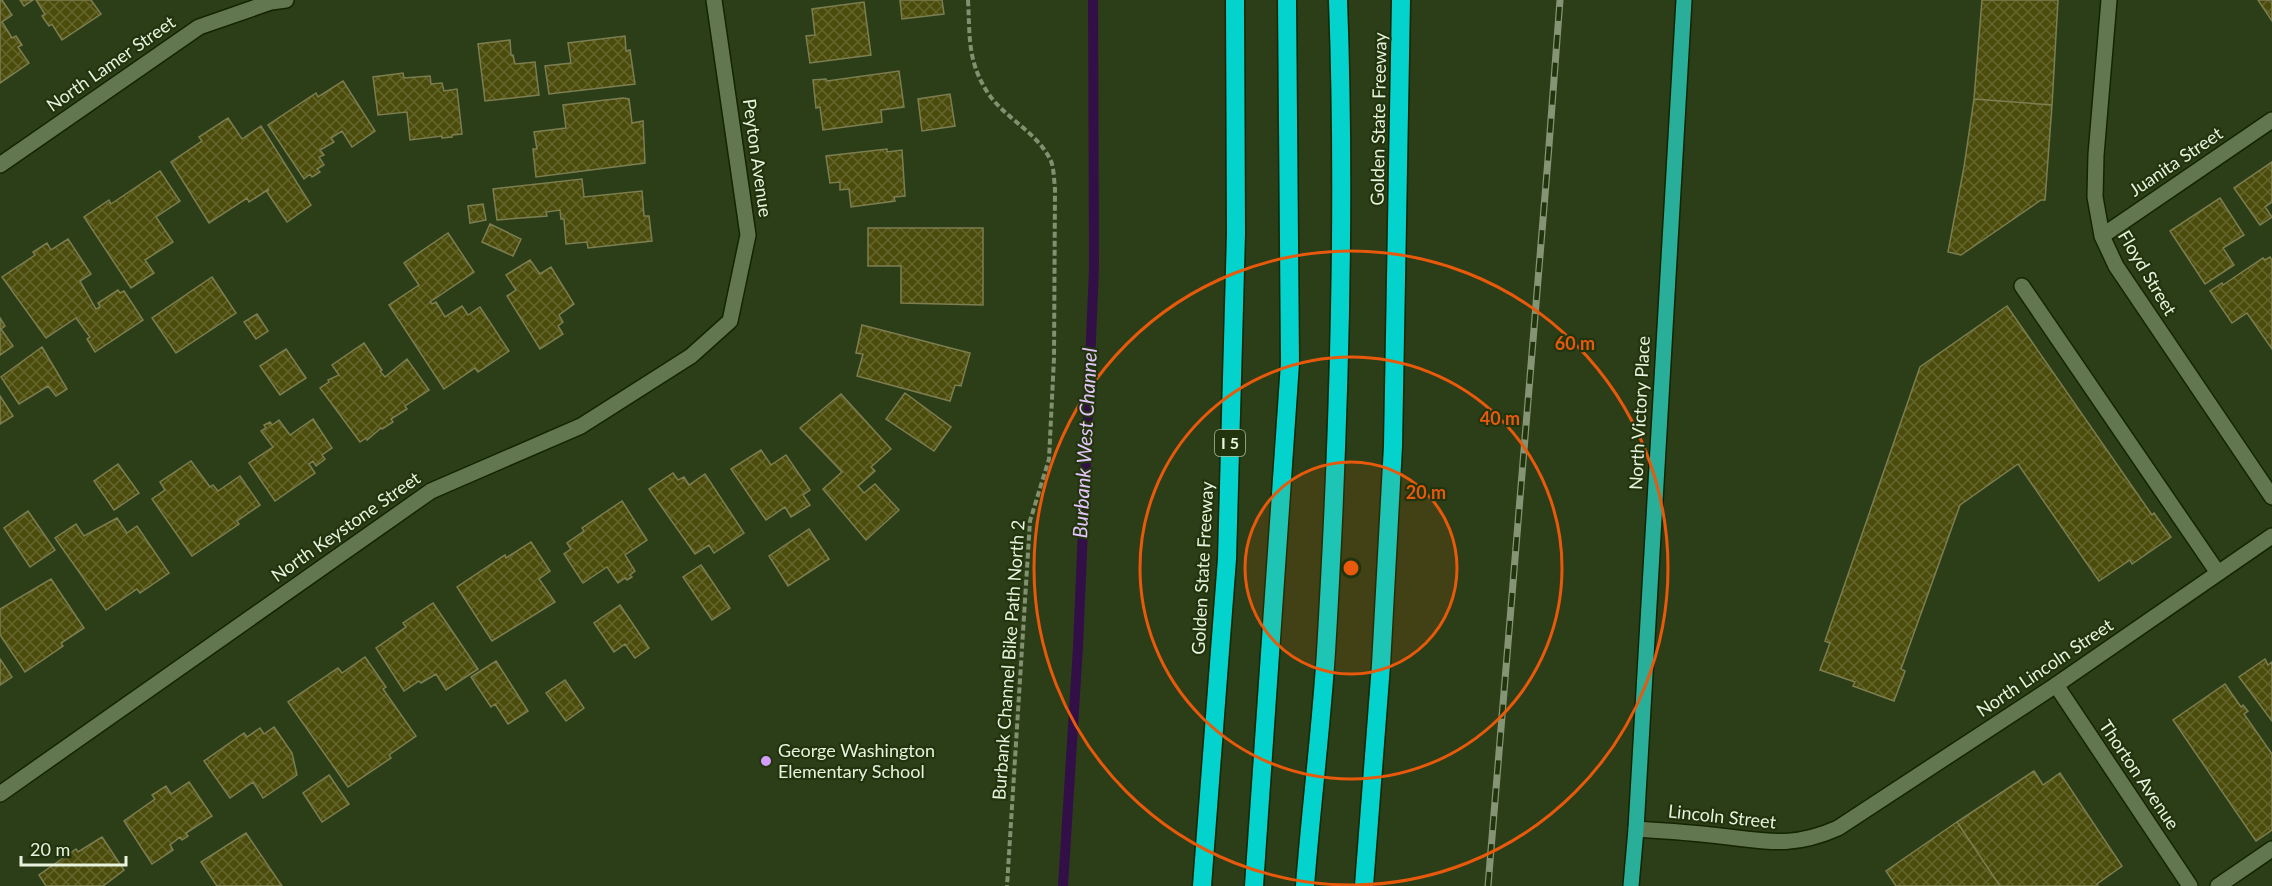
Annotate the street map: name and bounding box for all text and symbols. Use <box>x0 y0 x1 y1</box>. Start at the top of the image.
street label: North Lamer Street <box>42 10 179 116</box>
street label: Golden State Freeway <box>1365 31 1391 206</box>
street label: Peyton Avenue <box>739 97 777 218</box>
street label: Juanita Street <box>2124 122 2227 201</box>
street label: Floyd Street <box>2114 226 2182 319</box>
text: 60 m <box>1555 332 1595 354</box>
street label: North Victory Place <box>1624 335 1654 491</box>
water label: Burbank West Channel <box>1067 347 1101 539</box>
text: 40 m <box>1480 407 1520 429</box>
road number: I 5 <box>1215 430 1245 456</box>
street label: North Keystone Street <box>267 466 425 586</box>
street label: Golden State Freeway <box>1186 480 1218 655</box>
text: 20 m <box>1406 481 1446 503</box>
street label: Burbank Channel Bike Path North 2 <box>987 519 1029 801</box>
centre of rings <box>1341 558 1361 578</box>
street label: North Lincoln Street <box>1972 613 2117 721</box>
street label: Thorton Avenue <box>2095 715 2185 833</box>
place label: George Washington Elementary School <box>778 739 935 782</box>
marker: George Washington Elementary School <box>759 754 773 768</box>
street label: Lincoln Street <box>1667 799 1778 833</box>
scale bar <box>21 829 126 867</box>
text: 20 m <box>30 838 70 860</box>

